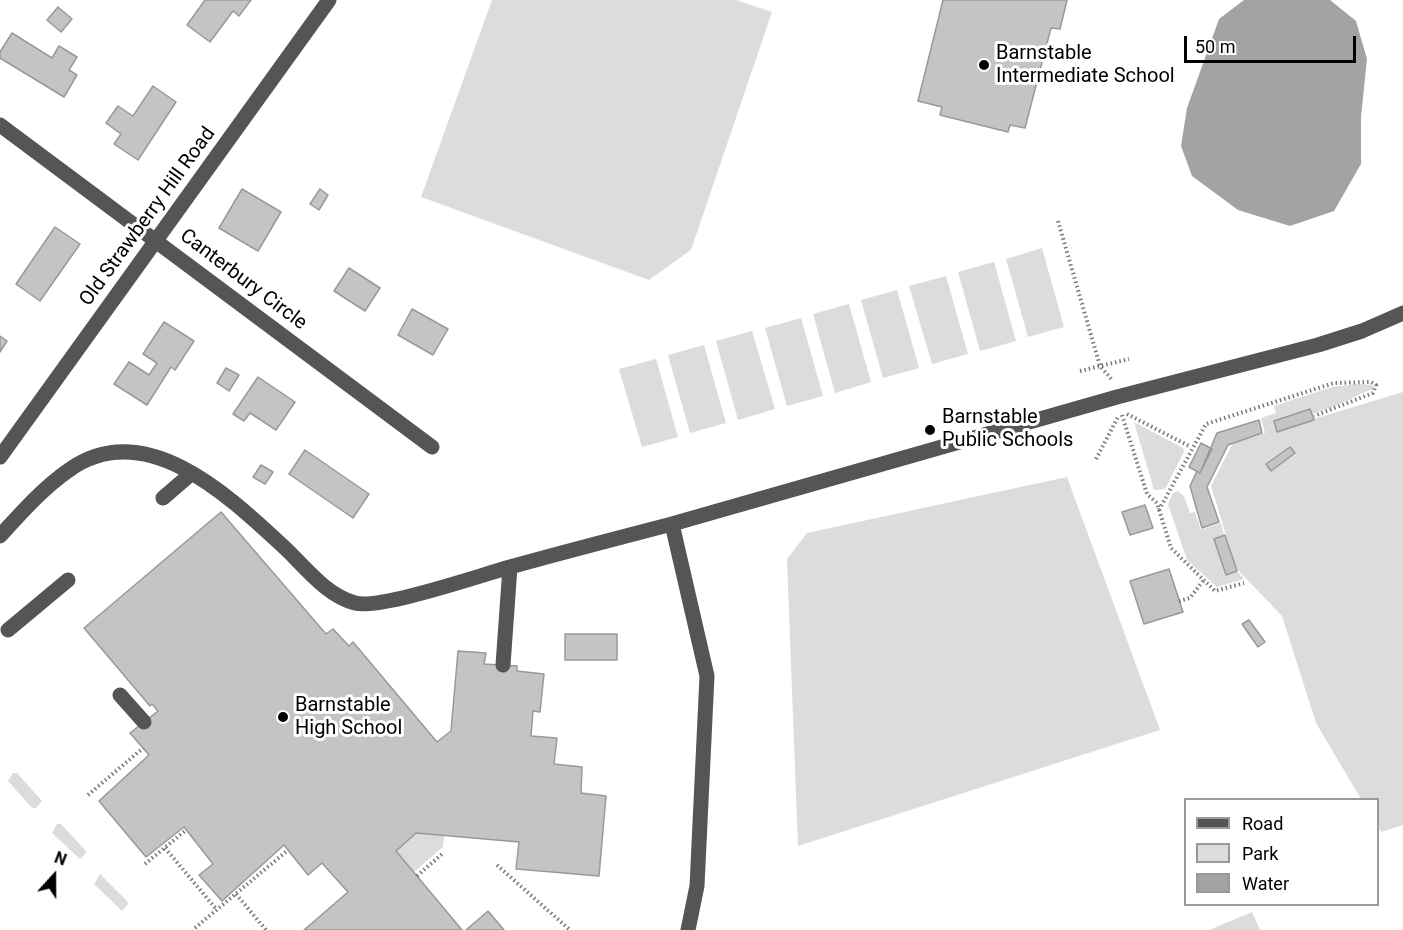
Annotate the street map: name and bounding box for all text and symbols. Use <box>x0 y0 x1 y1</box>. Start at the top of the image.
scale bar <box>1187 24 1360 62</box>
text: 50 m <box>1195 36 1235 57</box>
place label: Barnstable Intermediate School <box>996 42 1175 89</box>
marker: Barnstable Intermediate School <box>977 58 991 72</box>
street label: Old Strawberry Hill Road <box>75 123 221 311</box>
street label: Canterbury Circle <box>175 224 311 336</box>
place label: Barnstable Public Schools <box>942 406 1073 453</box>
marker: Barnstable Public Schools <box>923 423 937 437</box>
place label: Barnstable High School <box>295 694 402 741</box>
marker: Barnstable High School <box>276 710 290 724</box>
legend <box>1184 798 1379 906</box>
text: Road <box>1242 813 1283 834</box>
text: Park <box>1242 843 1278 864</box>
north arrow <box>24 846 84 906</box>
text: N <box>52 848 69 870</box>
text: Water <box>1242 873 1289 894</box>

